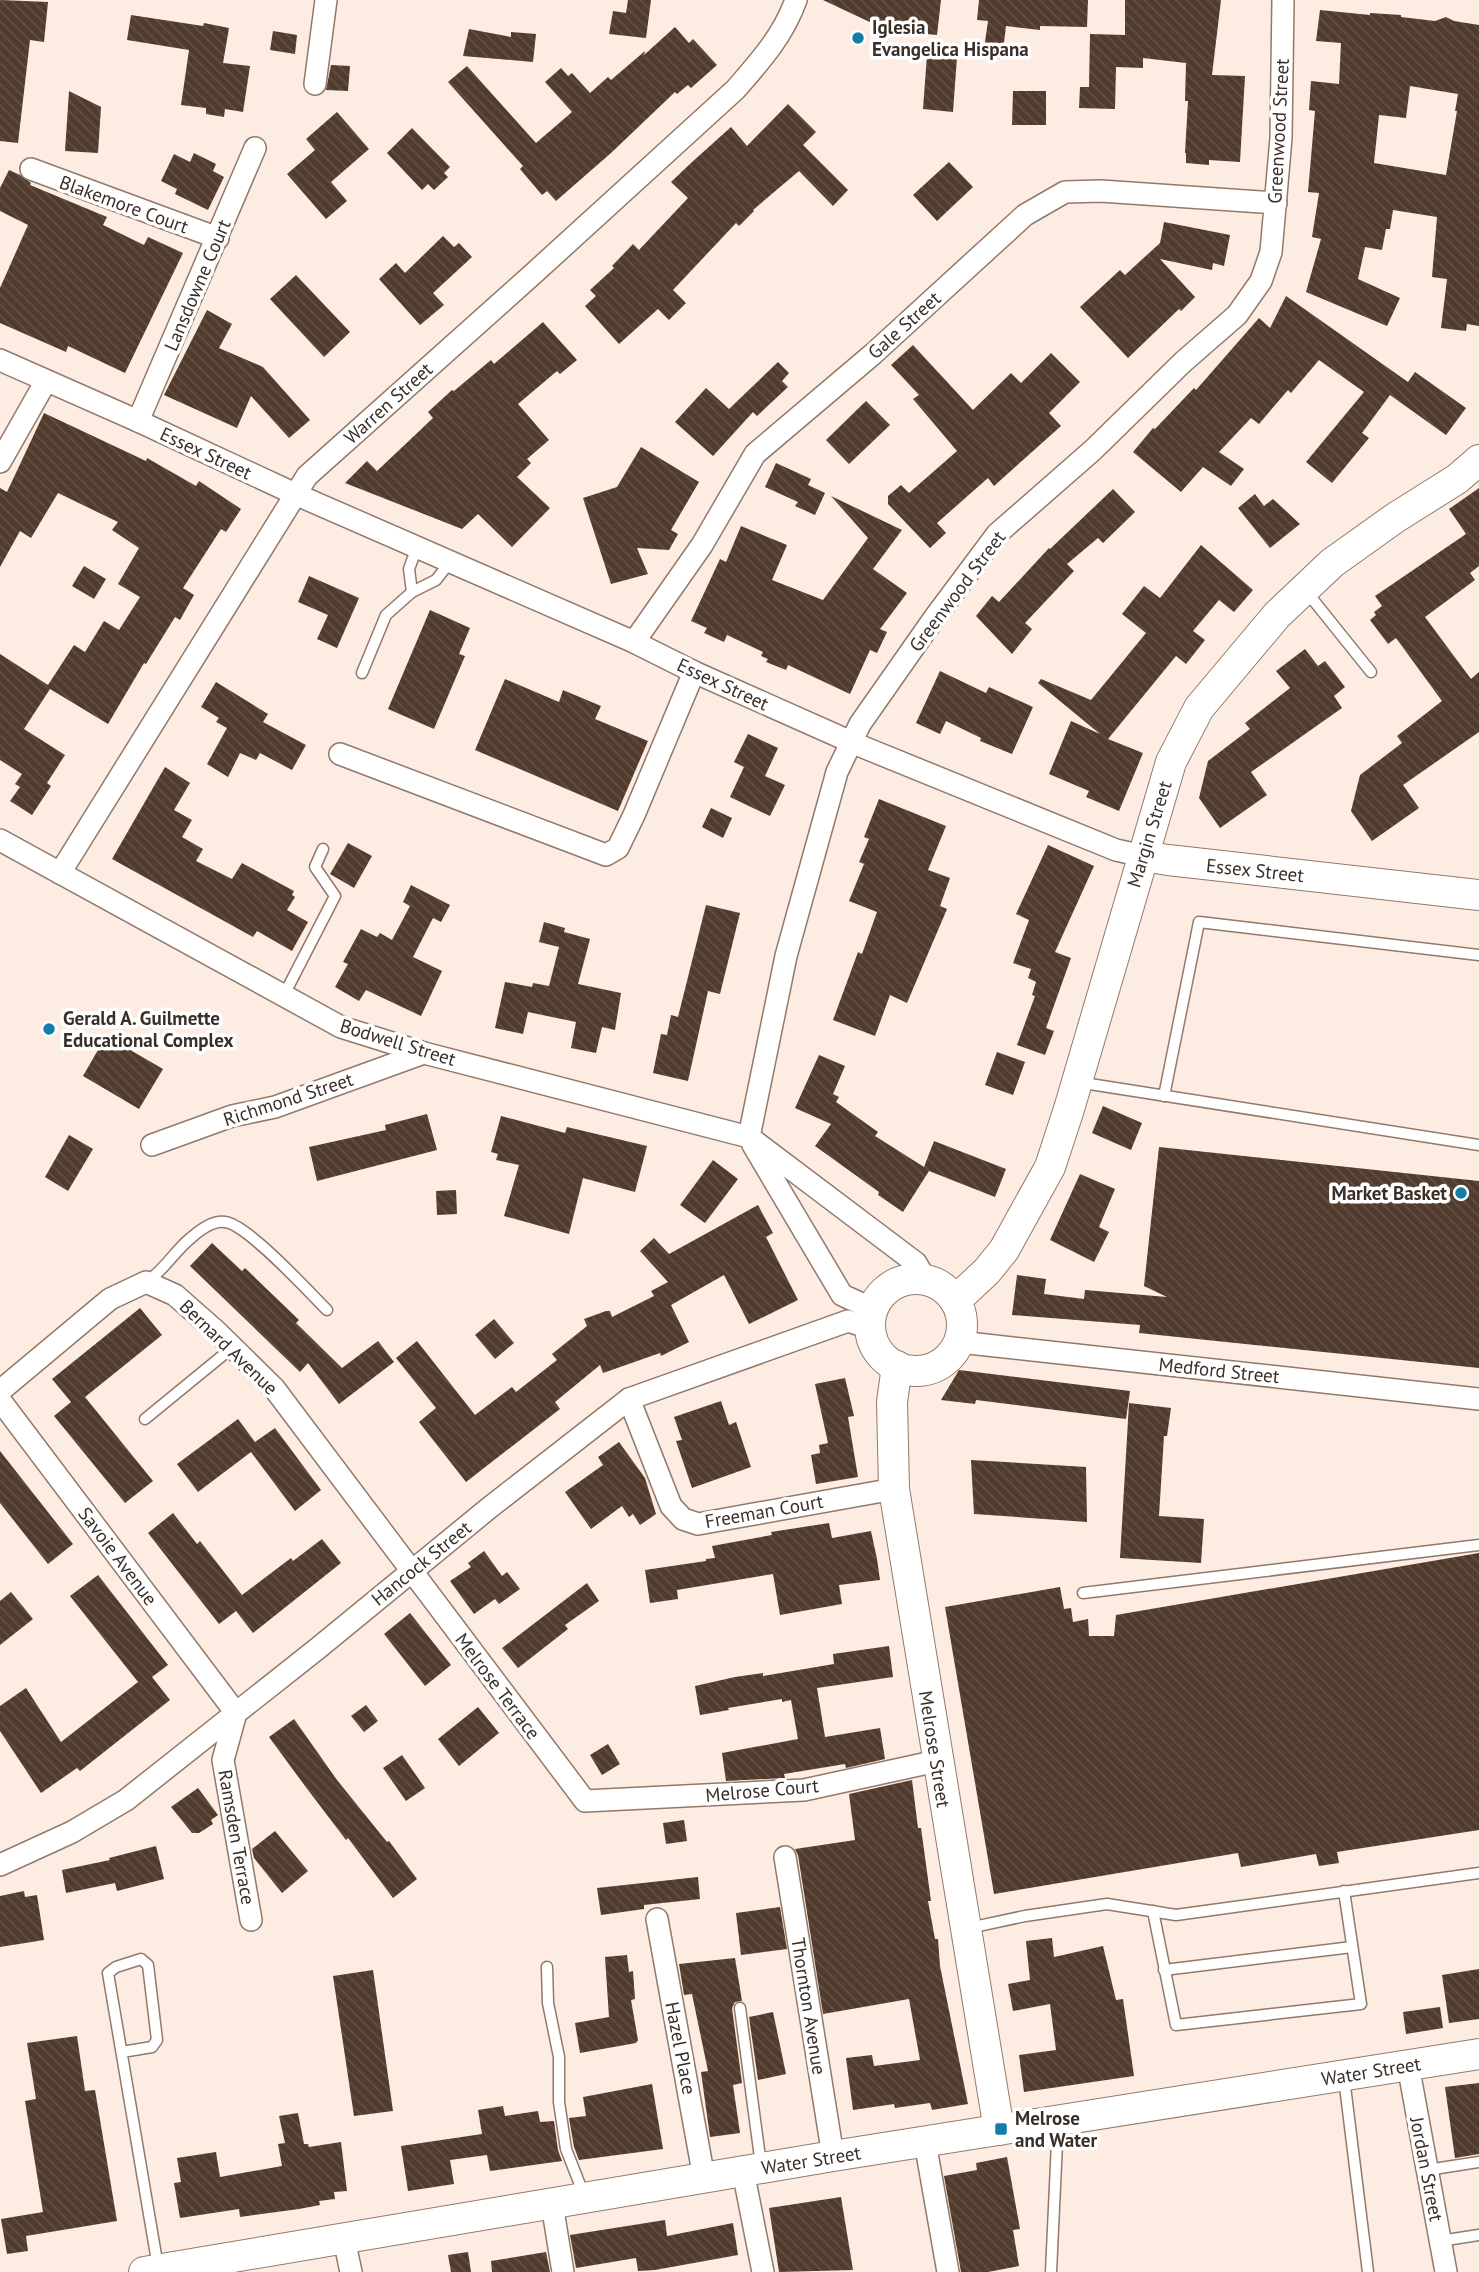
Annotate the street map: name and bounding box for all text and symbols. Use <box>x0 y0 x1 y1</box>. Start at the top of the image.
place label: Iglesia Evangelica Hispana <box>872 15 1029 61</box>
marker: Iglesia Evangelica Hispana <box>850 30 866 46</box>
street label: Greenwood Street <box>1262 57 1294 204</box>
street label: Blakemore Court <box>56 170 192 239</box>
street label: Lansdowne Court <box>158 215 236 354</box>
street label: Gale Street <box>863 286 946 364</box>
street label: Warren Street <box>339 357 438 449</box>
street label: Essex Street <box>156 421 256 485</box>
street label: Greenwood Street <box>904 525 1011 656</box>
street label: Essex Street <box>673 652 773 716</box>
street label: Margin Street <box>1121 777 1177 890</box>
street label: Essex Street <box>1205 853 1306 887</box>
place label: Gerald A. Guilmette Educational Complex <box>63 1006 233 1052</box>
street label: Bodwell Street <box>337 1013 459 1071</box>
marker: Gerald A. Guilmette Educational Complex <box>41 1021 57 1037</box>
street label: Richmond Street <box>220 1067 357 1131</box>
place label: Market Basket <box>1331 1181 1447 1205</box>
marker: Market Basket <box>1453 1185 1469 1201</box>
street label: Bernard Avenue <box>175 1294 283 1400</box>
street label: Medford Street <box>1157 1352 1281 1388</box>
street label: Freeman Court <box>703 1489 826 1533</box>
street label: Savoie Avenue <box>73 1502 163 1610</box>
street label: Hancock Street <box>366 1515 476 1611</box>
street label: Melrose Terrace <box>450 1628 546 1744</box>
street label: Melrose Street <box>914 1689 956 1810</box>
street label: Ramsden Terrace <box>213 1768 261 1906</box>
street label: Melrose Court <box>704 1773 820 1807</box>
street label: Thornton Avenue <box>786 1936 832 2076</box>
street label: Hazel Place <box>660 2000 702 2096</box>
street label: Water Street <box>1320 2051 1423 2091</box>
place label: Melrose and Water <box>1015 2106 1097 2152</box>
street label: Jordan Street <box>1405 2114 1449 2224</box>
marker: Melrose and Water <box>993 2121 1009 2137</box>
street label: Water Street <box>760 2140 863 2180</box>

